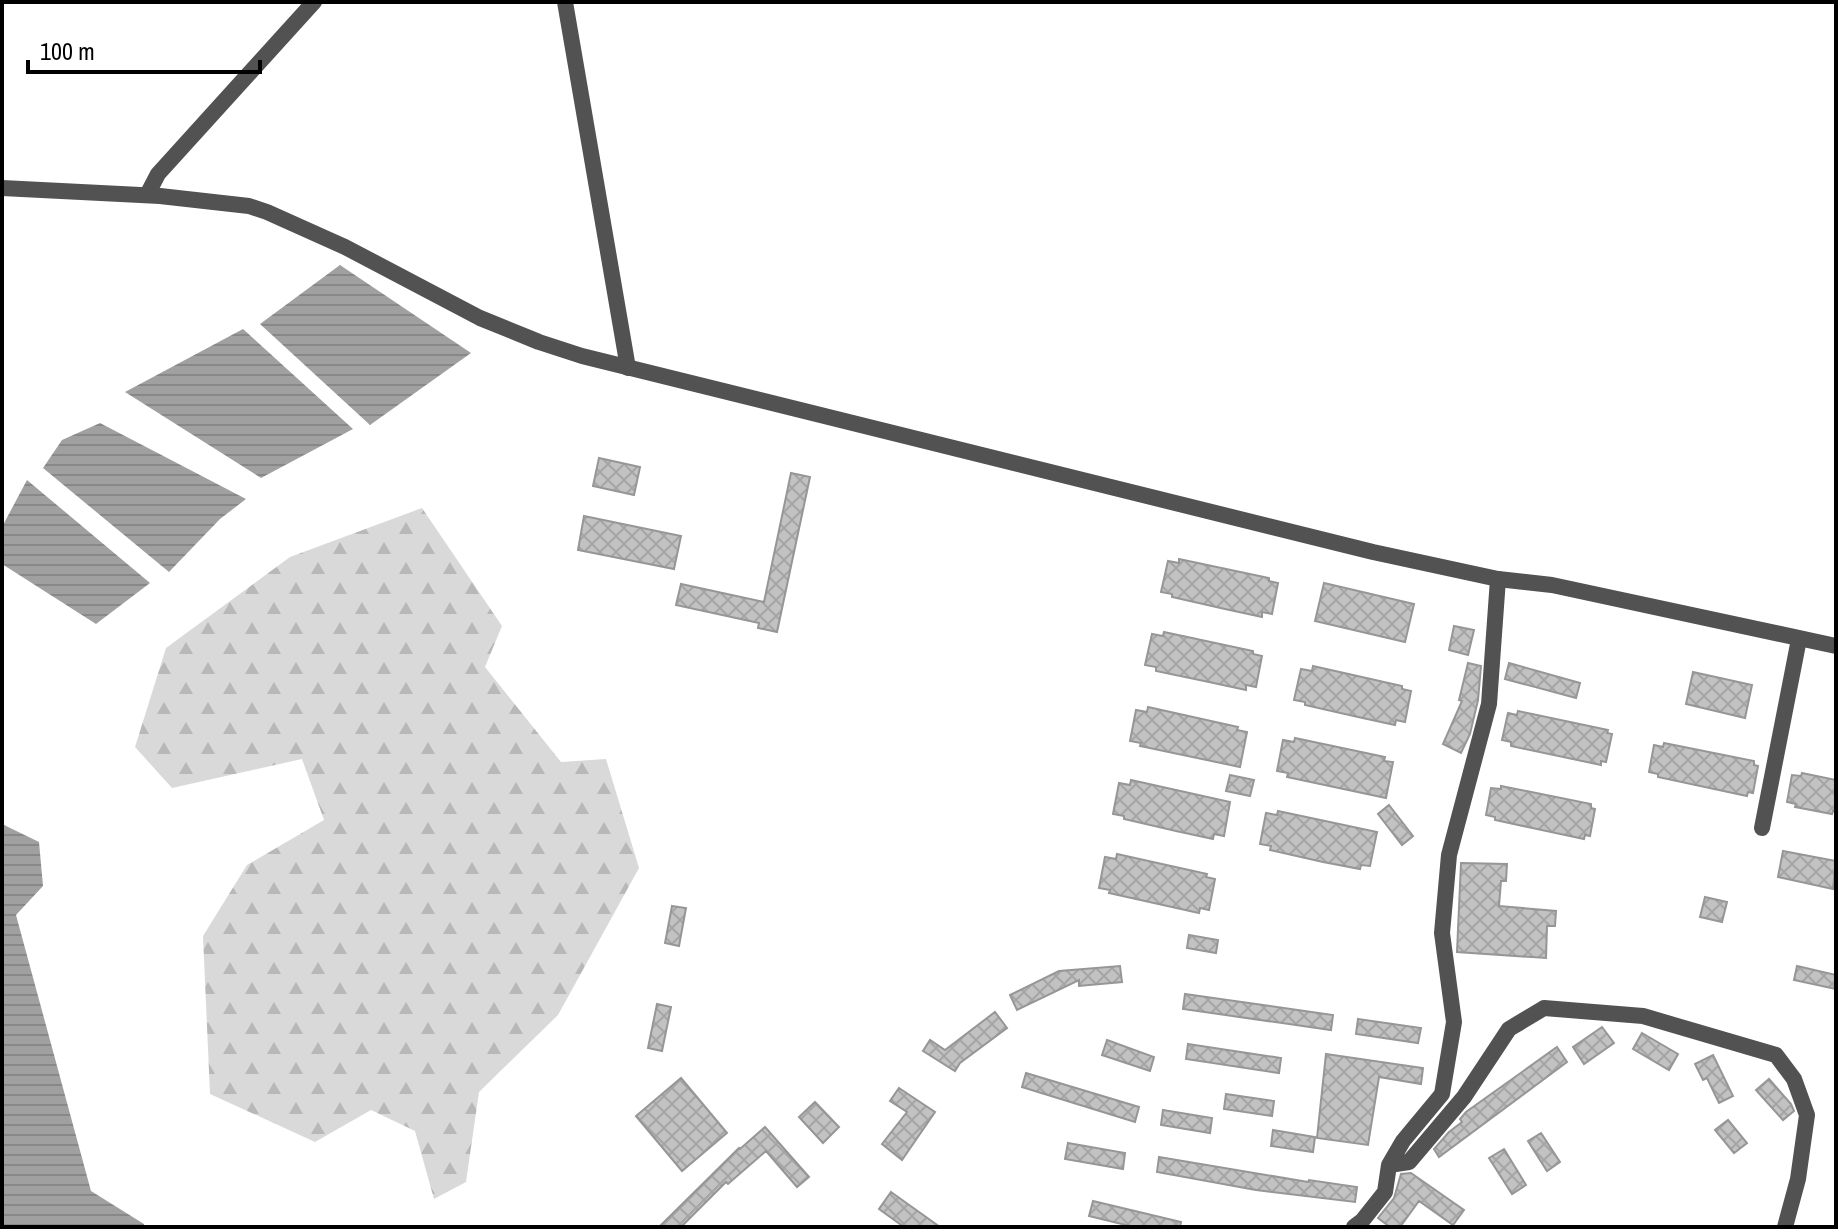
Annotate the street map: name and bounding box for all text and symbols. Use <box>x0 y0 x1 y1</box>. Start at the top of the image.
scale bar <box>28 24 260 74</box>
text: 100 m <box>40 35 95 67</box>

